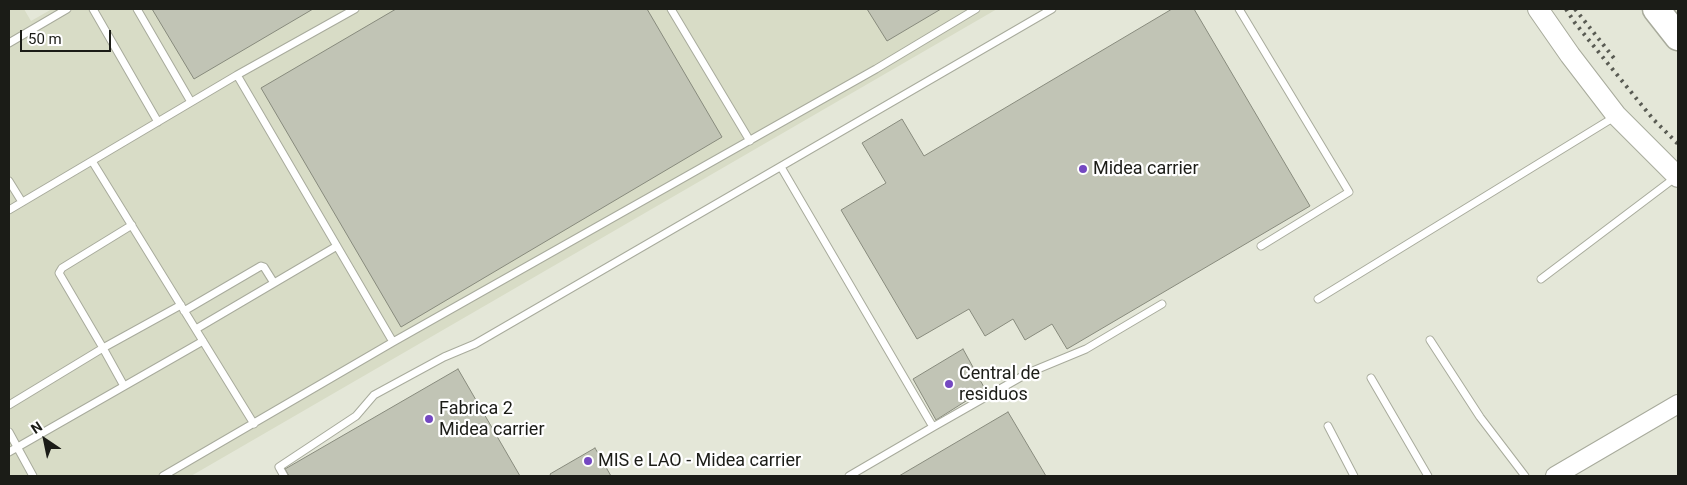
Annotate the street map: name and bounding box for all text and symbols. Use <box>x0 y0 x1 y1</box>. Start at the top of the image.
scale bar <box>22 20 114 52</box>
text: 50 m <box>28 30 62 48</box>
place label: Midea carrier <box>1093 158 1198 180</box>
marker: Midea carrier <box>1077 163 1089 175</box>
place label: Central de residuos <box>959 363 1040 406</box>
marker: Central de residuos <box>943 378 955 390</box>
place label: Fabrica 2 Midea carrier <box>439 398 544 440</box>
marker: Fabrica 2 Midea carrier <box>423 413 435 425</box>
north arrow <box>20 415 70 465</box>
text: N <box>28 418 45 437</box>
place label: MIS e LAO - Midea carrier <box>598 450 801 472</box>
marker: MIS e LAO - Midea carrier <box>582 455 594 467</box>

